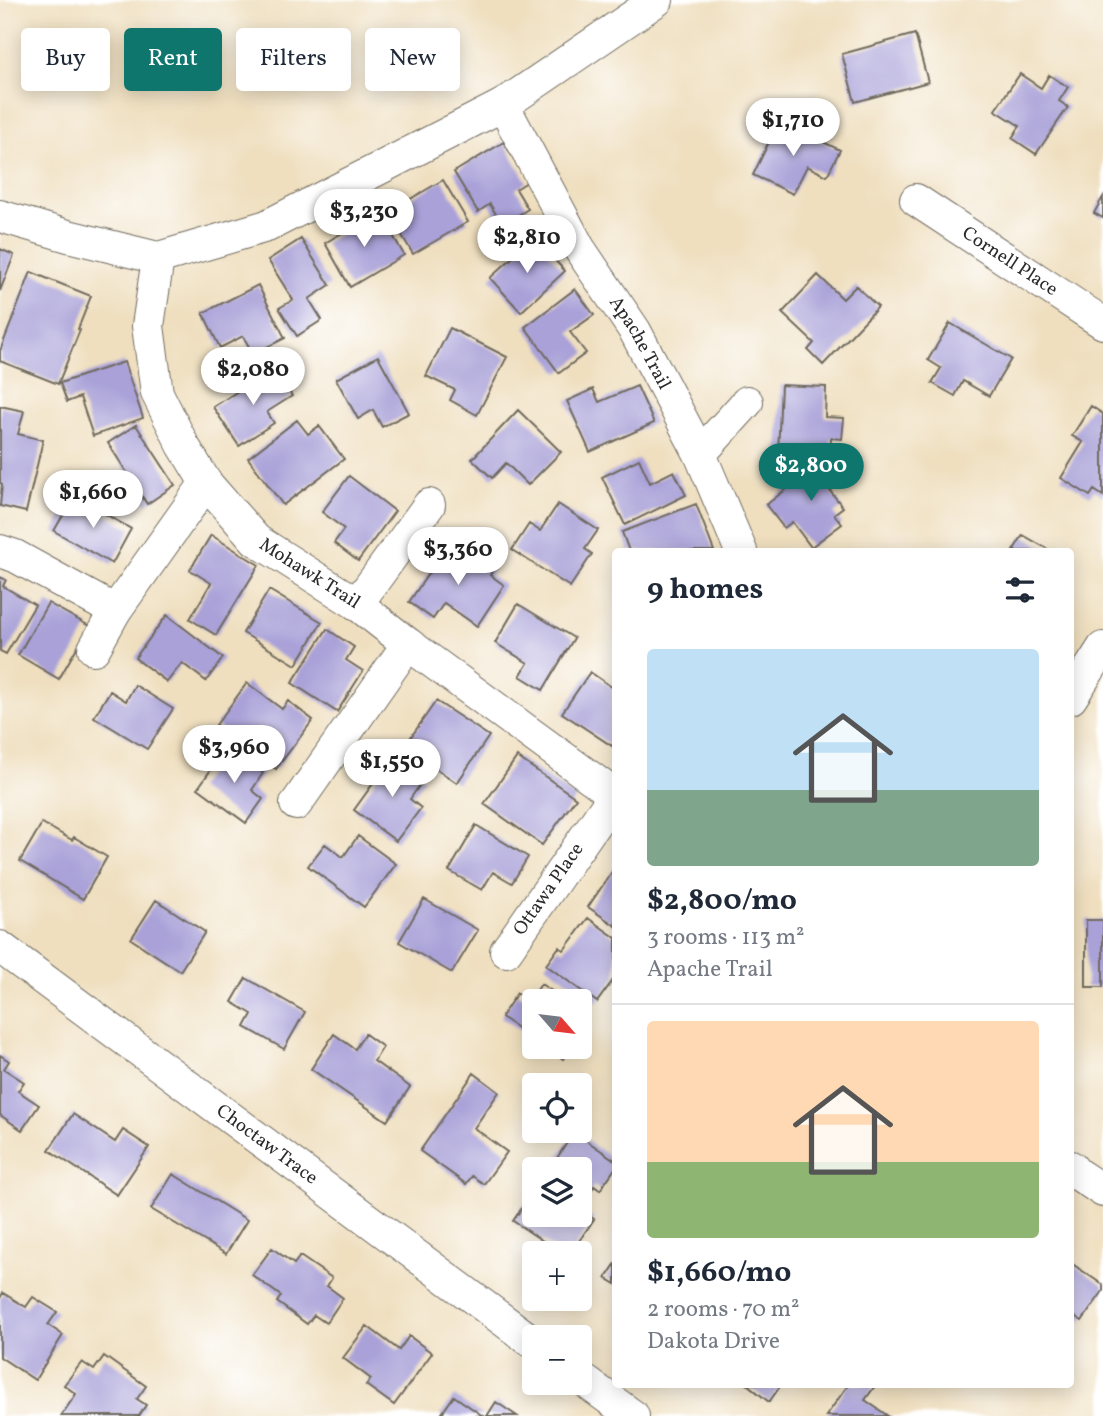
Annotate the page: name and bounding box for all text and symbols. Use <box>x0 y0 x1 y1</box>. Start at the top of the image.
chip: Buy <box>21 28 110 91</box>
chip: Rent <box>124 28 222 91</box>
chip: Filters <box>236 28 351 91</box>
chip: New <box>365 28 460 91</box>
pin: $1,710 <box>736 99 850 158</box>
text: $1,710 <box>762 105 824 137</box>
pin: $3,230 <box>307 190 421 249</box>
text: $3,230 <box>330 196 398 228</box>
pin: $2,810 <box>470 216 584 275</box>
street label: Cornell Place <box>957 221 1063 303</box>
text: $2,810 <box>493 222 561 254</box>
street label: Apache Trail <box>602 291 677 395</box>
pin: $2,080 <box>196 348 310 407</box>
text: $2,080 <box>217 354 289 386</box>
pin: $2,800 <box>754 444 868 503</box>
text: $2,800 <box>775 450 847 482</box>
pin: $1,660 <box>36 470 150 530</box>
text: $1,660 <box>59 477 127 509</box>
pin: $3,360 <box>401 528 515 587</box>
street label: Mohawk Trail <box>254 532 365 616</box>
text: $3,360 <box>423 534 493 566</box>
text: 9 homes <box>647 569 763 611</box>
icon: filters <box>1001 571 1039 609</box>
icon: home <box>780 695 906 821</box>
pin: $3,960 <box>177 726 291 785</box>
text: $3,960 <box>198 732 270 764</box>
pin: $1,550 <box>335 740 449 799</box>
text: $1,550 <box>360 746 424 778</box>
street label: Ottawa Place <box>507 838 590 941</box>
text: $2,800/mo <box>647 880 797 922</box>
text: 3 rooms · 113 m² <box>647 922 805 954</box>
text: Apache Trail <box>647 954 773 986</box>
north arrow <box>522 989 592 1059</box>
map controls <box>522 989 592 1395</box>
icon: home <box>780 1067 906 1193</box>
button: locate <box>522 1073 592 1143</box>
street label: Choctaw Trace <box>210 1098 323 1191</box>
button: layers <box>522 1157 592 1227</box>
button: + <box>522 1241 592 1311</box>
text: $1,660/mo <box>647 1252 791 1294</box>
text: 2 rooms · 70 m² <box>647 1294 800 1326</box>
button: − <box>522 1325 592 1395</box>
text: Dakota Drive <box>647 1326 780 1358</box>

